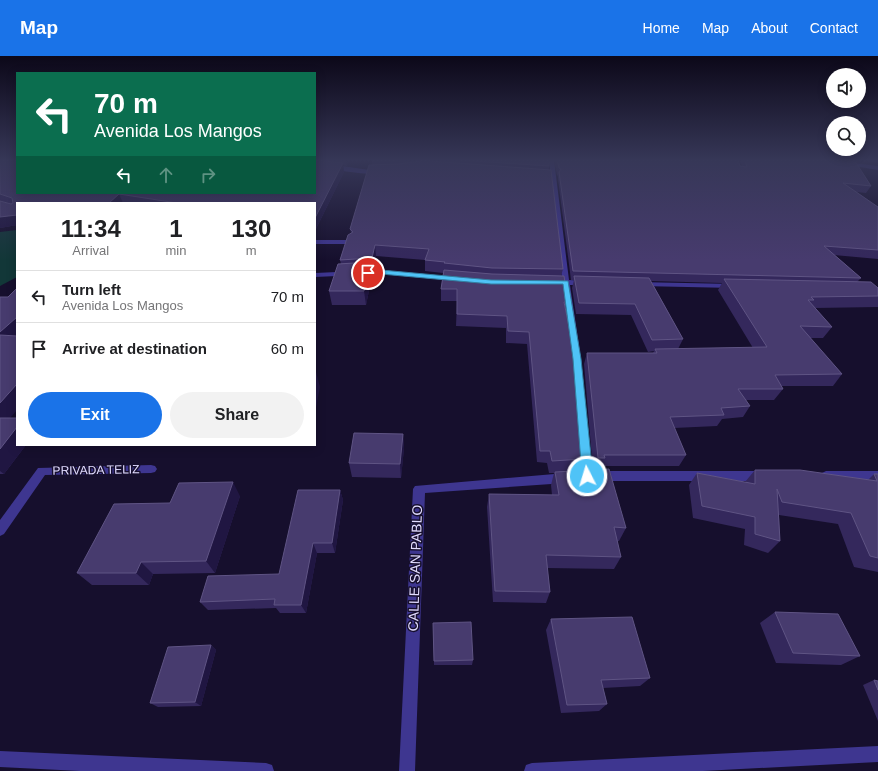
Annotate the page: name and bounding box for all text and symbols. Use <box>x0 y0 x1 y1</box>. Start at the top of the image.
text: Map <box>20 17 58 38</box>
text: Home <box>643 20 680 36</box>
text: Map <box>702 20 729 36</box>
text: About <box>751 20 788 36</box>
text: Contact <box>810 20 858 36</box>
map controls <box>826 68 866 156</box>
button: sound <box>826 68 866 108</box>
icon: left <box>28 88 80 140</box>
text: 70 m <box>94 88 158 119</box>
button: search <box>826 116 866 156</box>
text: Avenida Los Mangos <box>94 121 262 141</box>
icon: left <box>113 164 135 186</box>
icon: ahead <box>155 164 177 186</box>
icon: right <box>197 164 219 186</box>
text: 11:34 <box>61 215 121 242</box>
text: 1 <box>169 215 183 242</box>
text: 130 <box>231 215 271 242</box>
text: Arrival <box>72 243 109 258</box>
text: min <box>166 243 186 258</box>
text: m <box>246 243 257 258</box>
pin <box>351 256 385 290</box>
icon: arrive <box>357 262 379 284</box>
text: Turn left <box>62 281 121 298</box>
icon: left <box>28 286 50 308</box>
text: 70 m <box>271 288 304 305</box>
text: Avenida Los Mangos <box>62 298 183 313</box>
icon: arrive <box>28 338 50 360</box>
text: Arrive at destination <box>62 340 207 357</box>
text: 60 m <box>271 340 304 357</box>
button: Exit <box>28 392 162 438</box>
button: Share <box>170 392 304 438</box>
position arrow <box>566 455 608 497</box>
street label: PRIVADA TELIZ <box>52 462 140 478</box>
street label: CALLE SAN PABLO <box>405 504 425 632</box>

